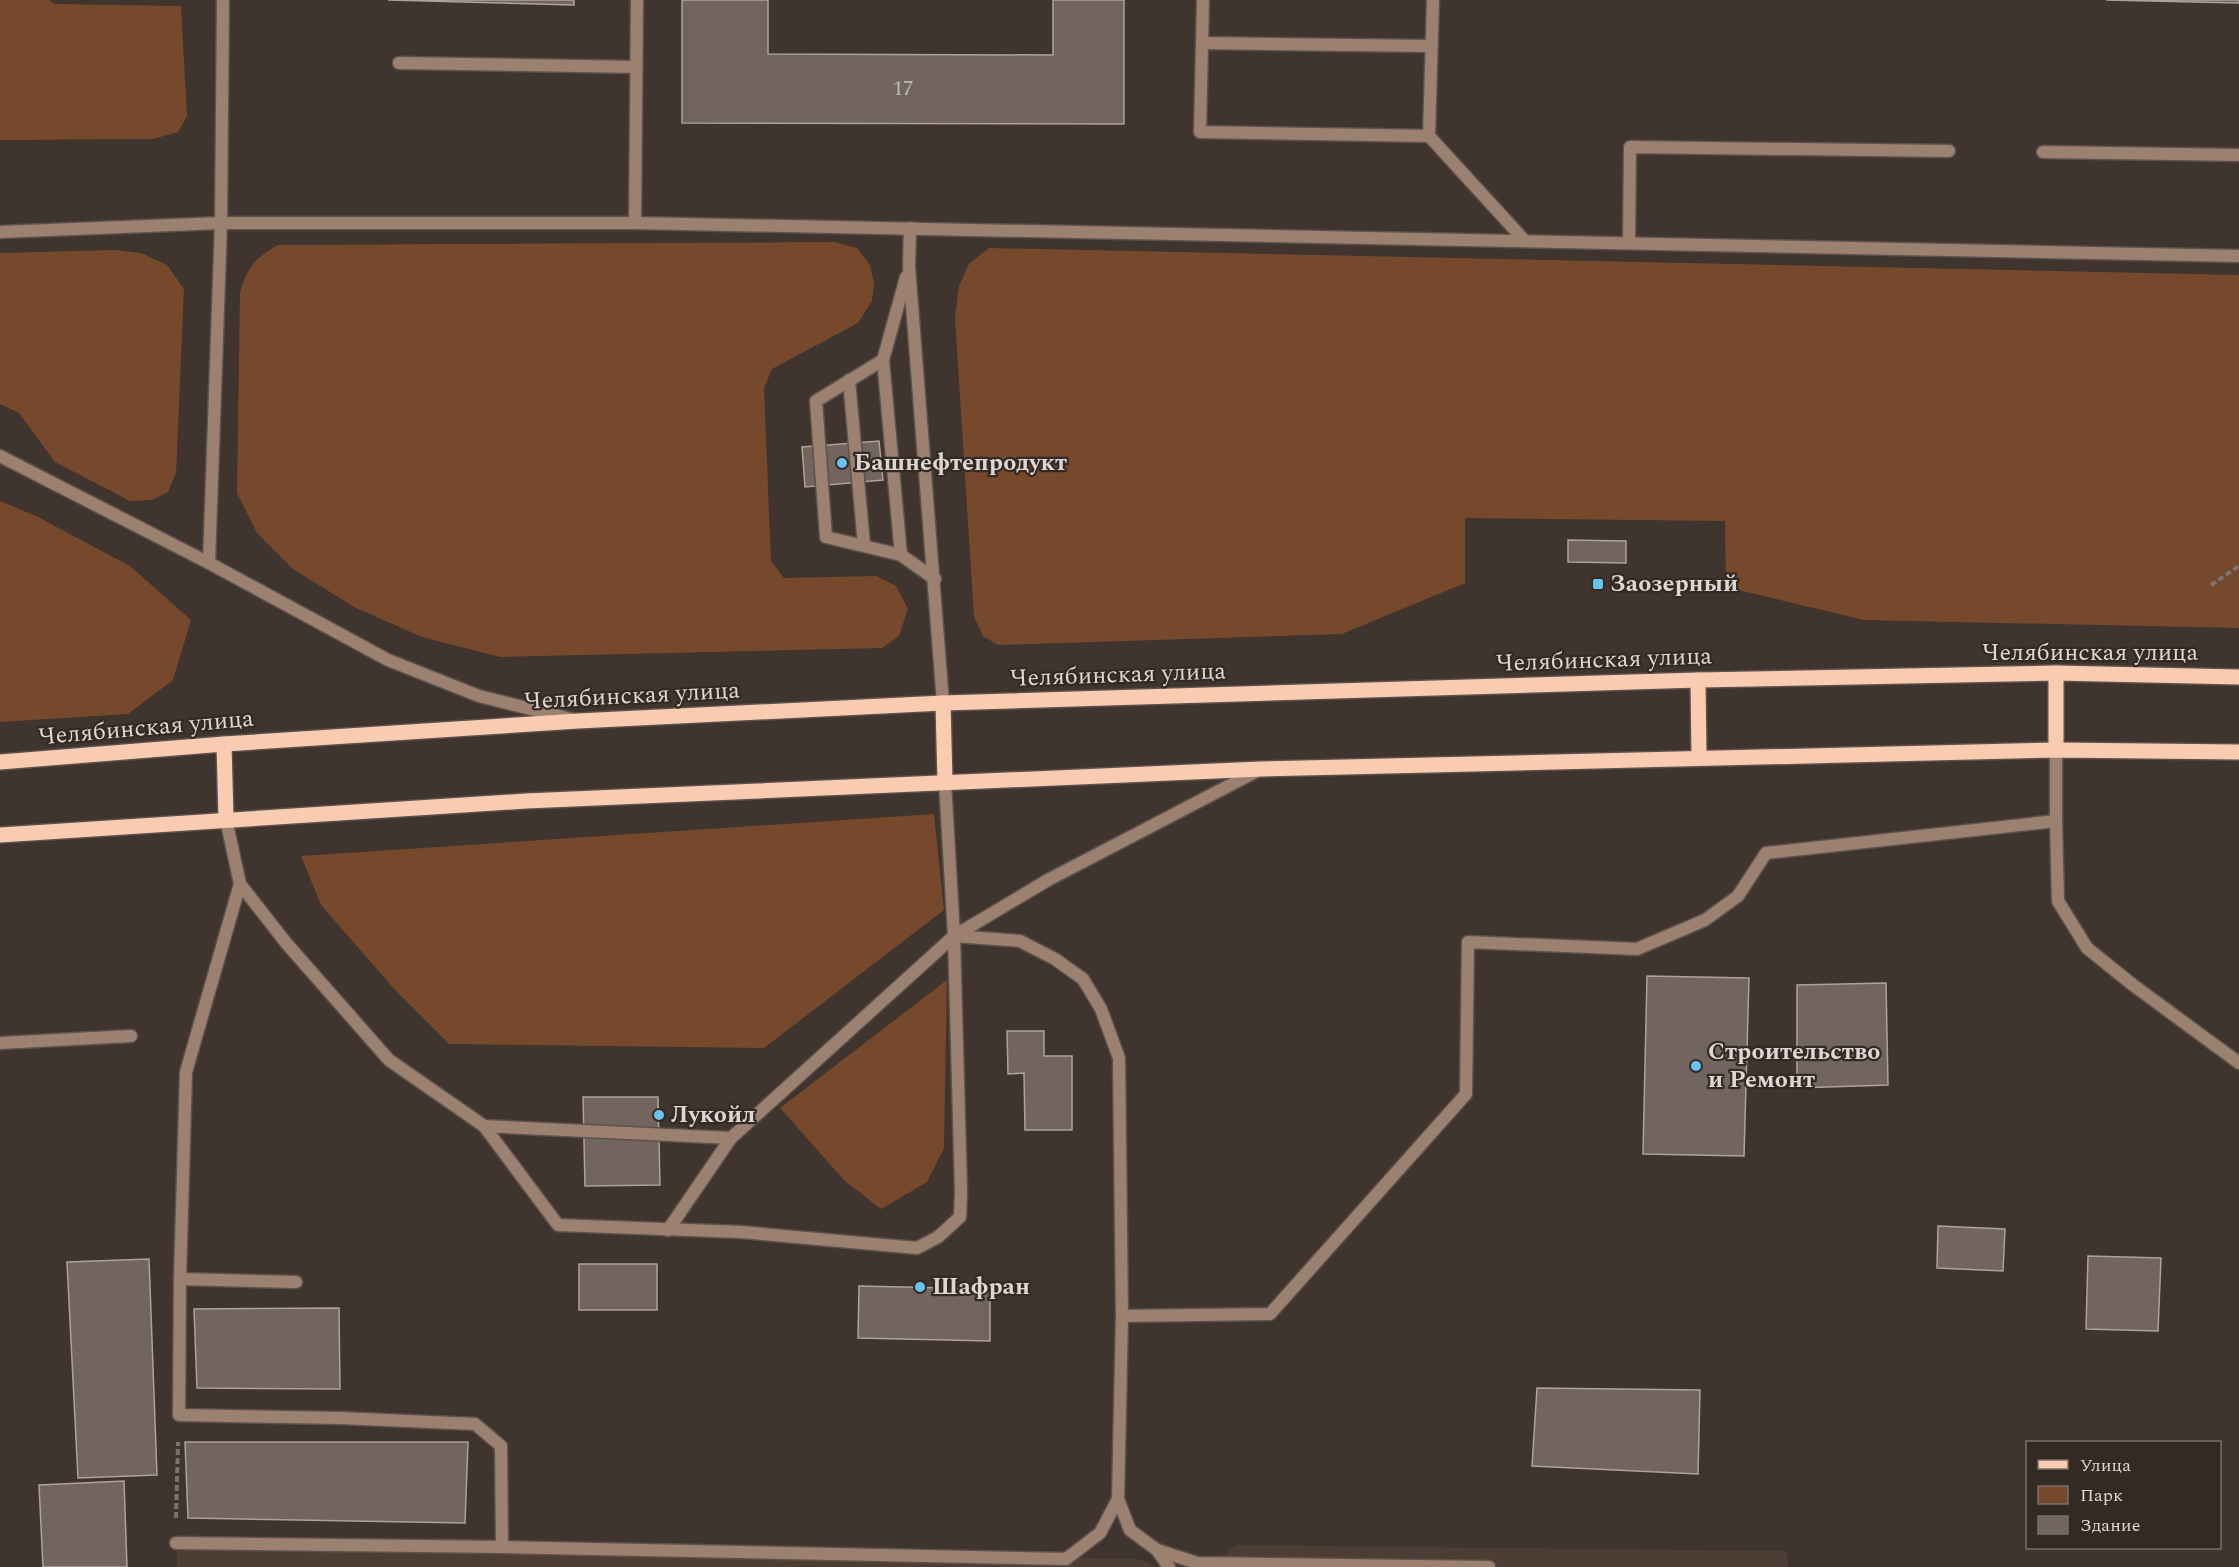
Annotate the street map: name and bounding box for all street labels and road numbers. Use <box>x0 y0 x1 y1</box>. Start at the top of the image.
street label: Челябинская улица <box>1982 635 2198 671</box>
street label: Челябинская улица <box>1495 638 1713 682</box>
street label: Челябинская улица <box>1009 653 1227 697</box>
street label: Челябинская улица <box>523 672 741 720</box>
street label: Челябинская улица <box>37 701 256 755</box>

